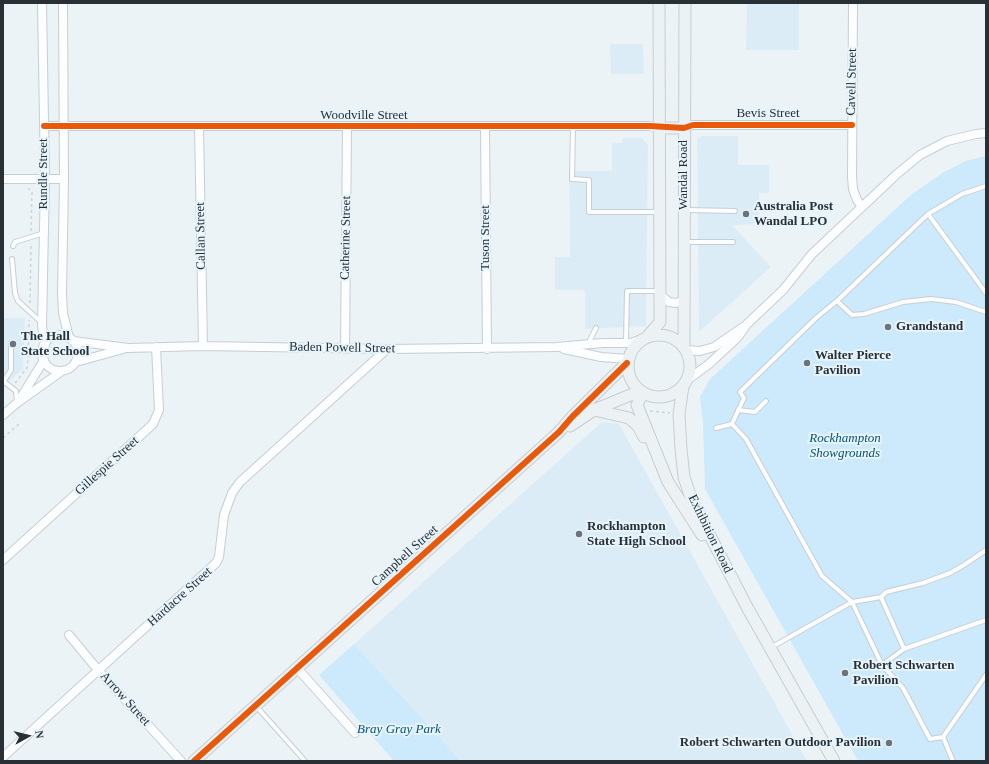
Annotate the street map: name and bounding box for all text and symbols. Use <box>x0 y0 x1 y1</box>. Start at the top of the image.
street label: Cavell Street <box>844 48 860 116</box>
street label: Bevis Street <box>736 106 800 122</box>
street label: Woodville Street <box>320 108 408 124</box>
street label: Rundle Street <box>36 138 52 210</box>
street label: Wandal Road <box>676 140 692 210</box>
street label: Catherine Street <box>337 196 355 280</box>
place label: Australia Post Wandal LPO <box>754 199 833 230</box>
street label: Callan Street <box>193 202 209 270</box>
street label: Tuson Street <box>478 205 494 271</box>
marker: Australia Post Wandal LPO <box>741 209 751 219</box>
place label: Grandstand <box>896 319 963 335</box>
marker: Grandstand <box>883 322 893 332</box>
place label: The Hall State School <box>21 329 89 360</box>
marker: The Hall State School <box>8 339 18 349</box>
street label: Baden Powell Street <box>289 339 395 357</box>
place label: Walter Pierce Pavilion <box>815 348 891 379</box>
marker: Walter Pierce Pavilion <box>802 358 812 368</box>
park label: Rockhampton Showgrounds <box>809 431 881 462</box>
street label: Gillespie Street <box>72 433 142 499</box>
street label: Exhibition Road <box>684 492 736 576</box>
place label: Rockhampton State High School <box>587 519 686 550</box>
street label: Campbell Street <box>369 522 441 590</box>
marker: Rockhampton State High School <box>574 529 584 539</box>
street label: Hardacre Street <box>145 564 215 630</box>
place label: Robert Schwarten Pavilion <box>853 658 954 689</box>
marker: Robert Schwarten Pavilion <box>840 668 850 678</box>
street label: Arrow Street <box>97 669 153 729</box>
north arrow <box>8 716 48 756</box>
park label: Bray Gray Park <box>357 722 441 738</box>
text: N <box>33 730 46 739</box>
place label: Robert Schwarten Outdoor Pavilion <box>680 735 881 751</box>
marker: Robert Schwarten Outdoor Pavilion <box>884 738 894 748</box>

